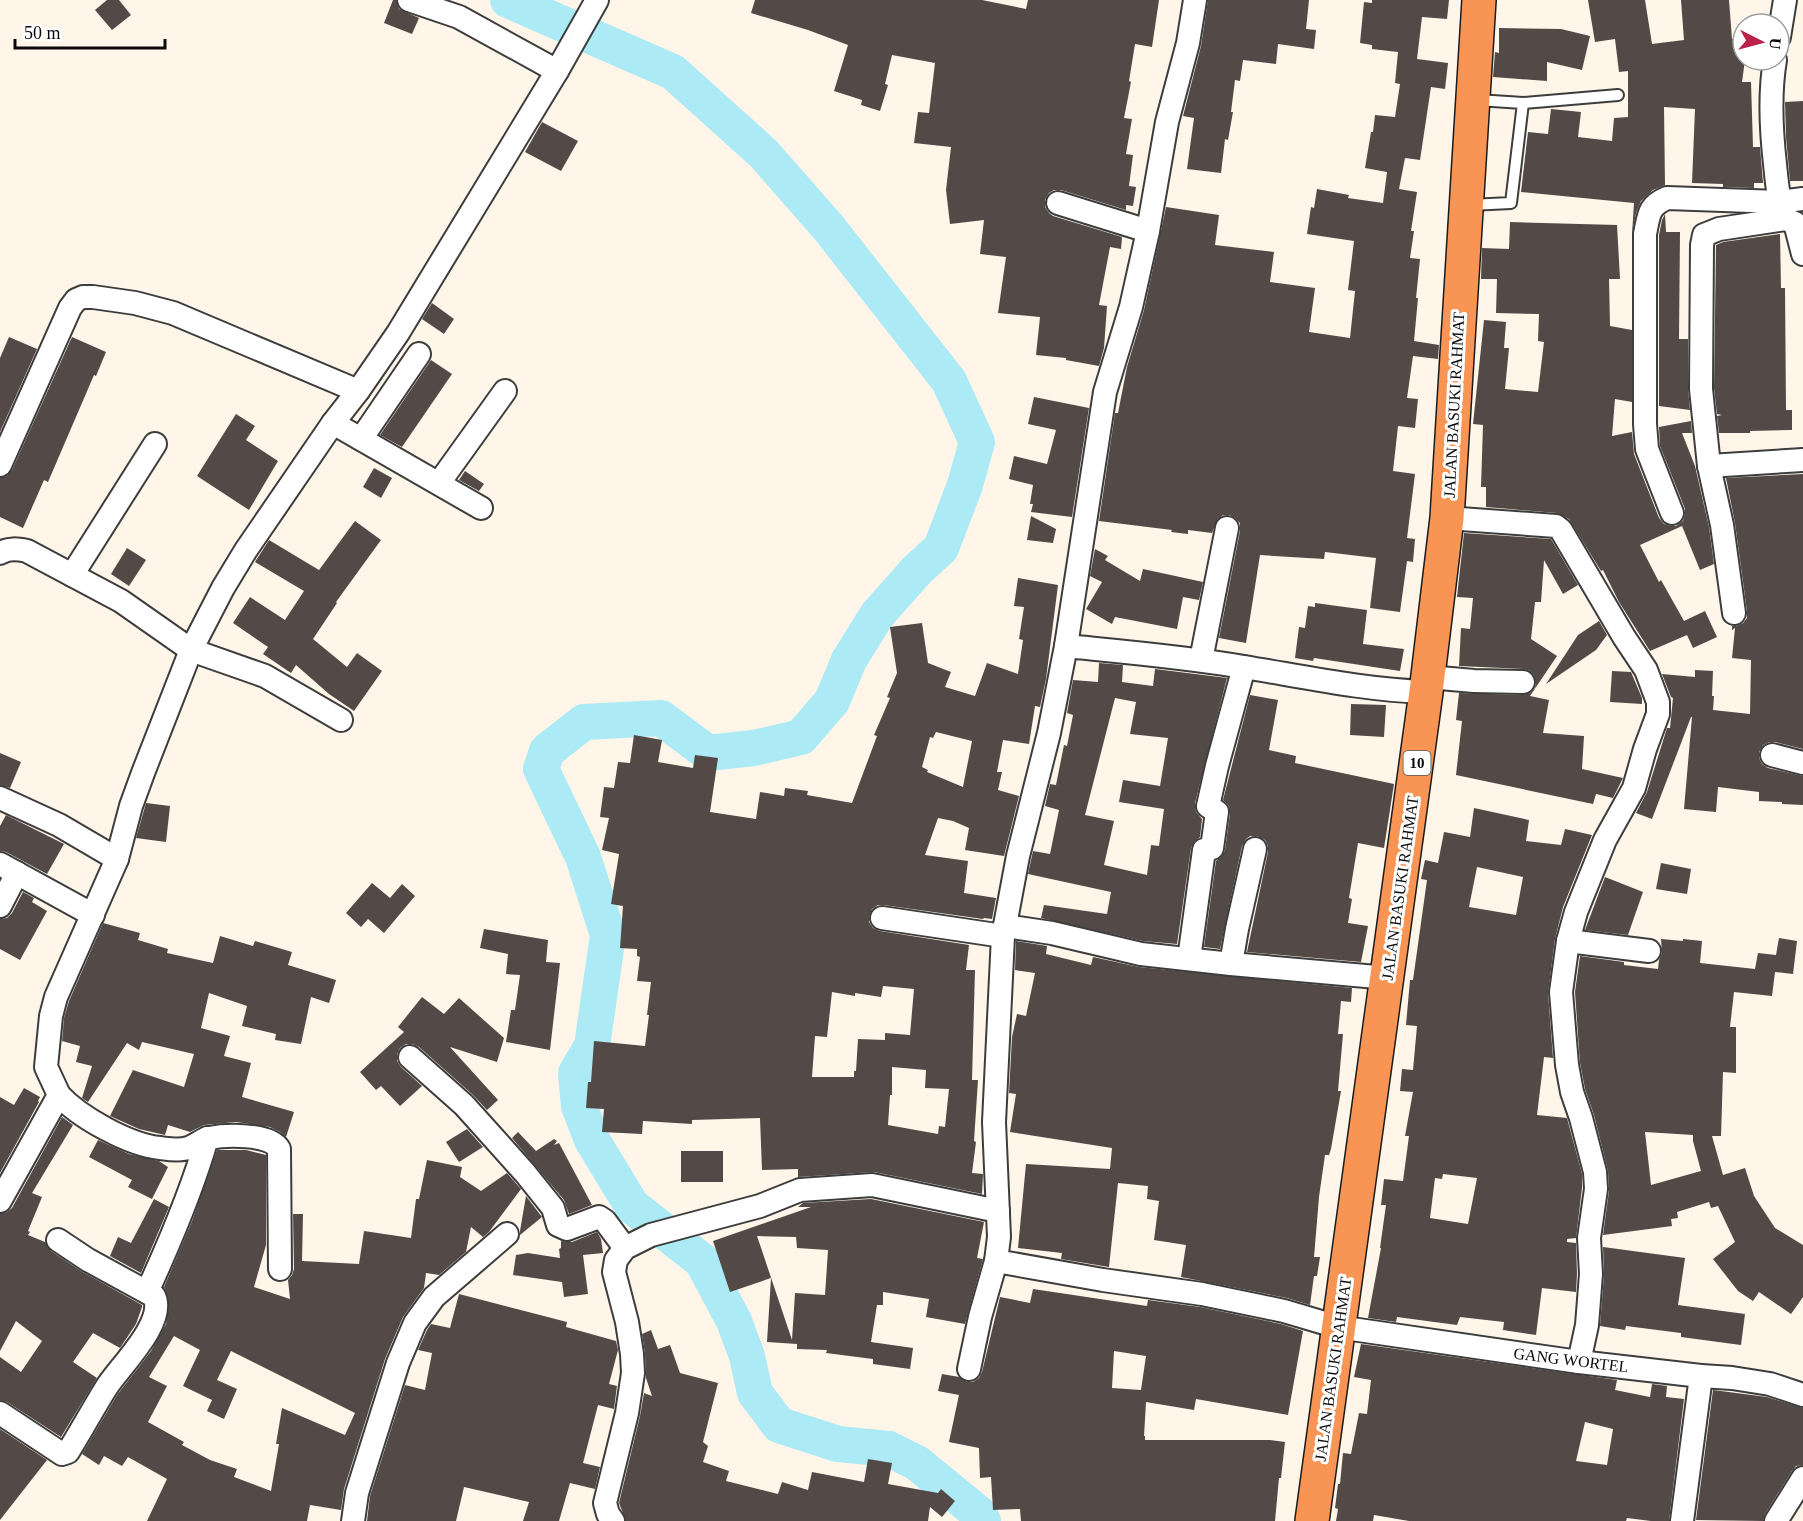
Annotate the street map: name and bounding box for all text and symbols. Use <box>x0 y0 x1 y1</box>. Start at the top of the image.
scale bar <box>15 12 165 50</box>
north arrow <box>1731 12 1791 72</box>
text: 50 m <box>24 23 61 43</box>
text: U <box>1766 37 1784 51</box>
street label: JALAN BASUKI RAHMAT <box>1441 312 1467 498</box>
road number: 10 <box>1404 751 1430 775</box>
street label: JALAN BASUKI RAHMAT <box>1379 795 1421 981</box>
street label: JALAN BASUKI RAHMAT <box>1312 1276 1354 1462</box>
street label: GANG WORTEL <box>1513 1345 1629 1375</box>

